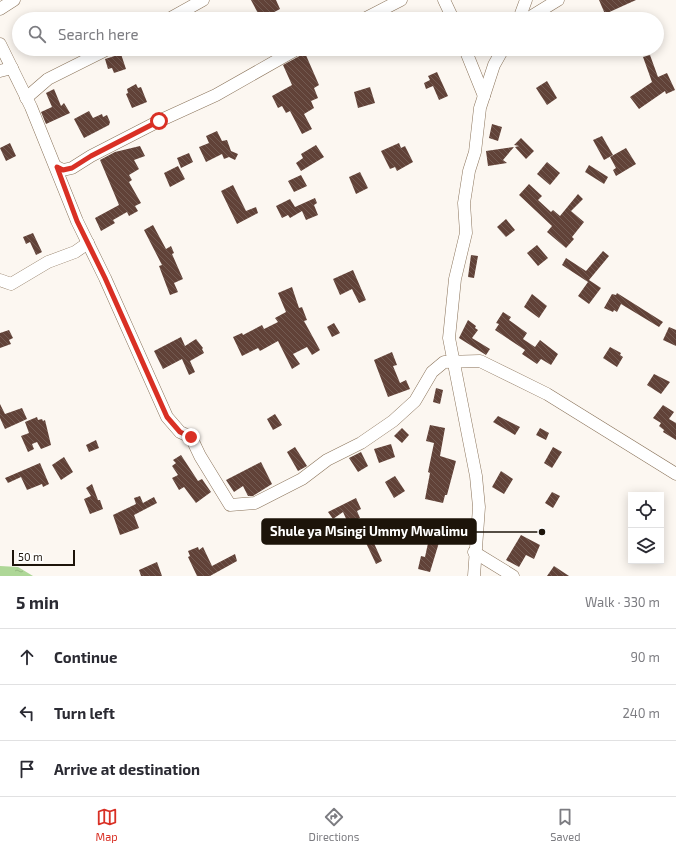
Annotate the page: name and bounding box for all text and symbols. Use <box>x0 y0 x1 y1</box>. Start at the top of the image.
search box <box>12 12 664 56</box>
icon: search <box>26 23 48 45</box>
text: Search here <box>58 25 139 43</box>
route start <box>150 112 168 130</box>
route end <box>182 428 200 446</box>
map controls <box>628 492 664 564</box>
button: locate <box>628 492 664 528</box>
callout: Shule ya Msingi Ummy Mwalimu <box>262 519 476 544</box>
text: Shule ya Msingi Ummy Mwalimu <box>270 523 468 539</box>
button: layers <box>628 528 664 564</box>
scale bar <box>12 548 75 567</box>
text: 50 m <box>18 550 43 563</box>
text: 5 min <box>16 592 59 612</box>
text: Walk · 330 m <box>585 594 660 610</box>
icon: ahead <box>16 646 38 668</box>
text: Continue <box>54 648 117 666</box>
text: 90 m <box>630 649 660 665</box>
icon: left <box>16 702 38 724</box>
text: Turn left <box>54 704 115 722</box>
text: 240 m <box>623 705 660 721</box>
icon: arrive <box>16 758 38 780</box>
text: Arrive at destination <box>54 760 200 778</box>
tab: Map <box>96 806 118 843</box>
tab: Directions <box>309 806 359 843</box>
tab: Saved <box>550 806 581 843</box>

